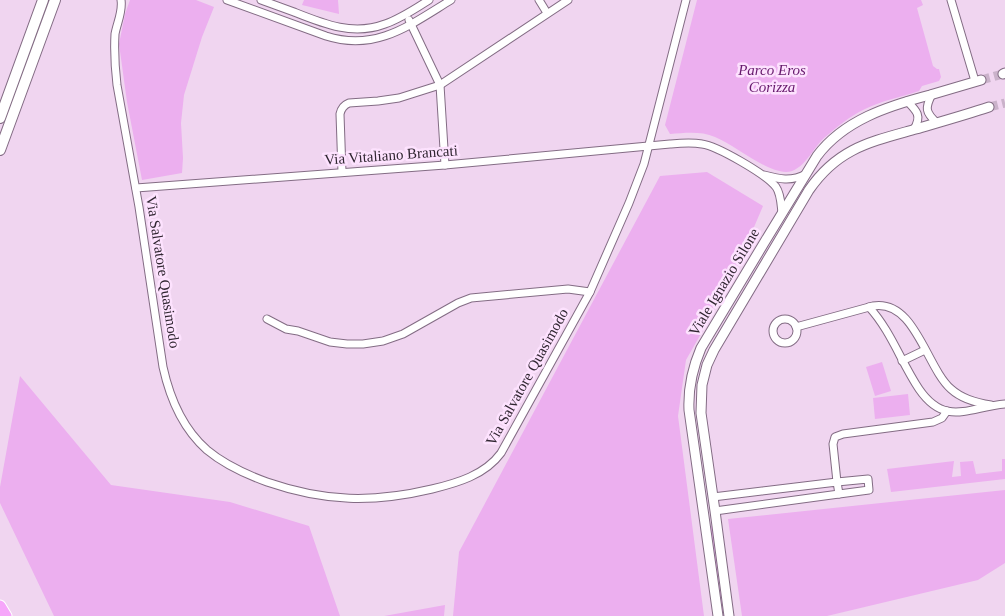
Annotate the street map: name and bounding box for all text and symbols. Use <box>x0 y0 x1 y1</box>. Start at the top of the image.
park label: Parco Eros Corizza <box>737 62 806 95</box>
street label: Via Vitaliano Brancati <box>324 142 458 168</box>
street label: Via Salvatore Quasimodo <box>143 195 183 349</box>
street label: Viale Ignazio Silone <box>686 225 763 339</box>
street label: Via Salvatore Quasimodo <box>483 306 571 448</box>

